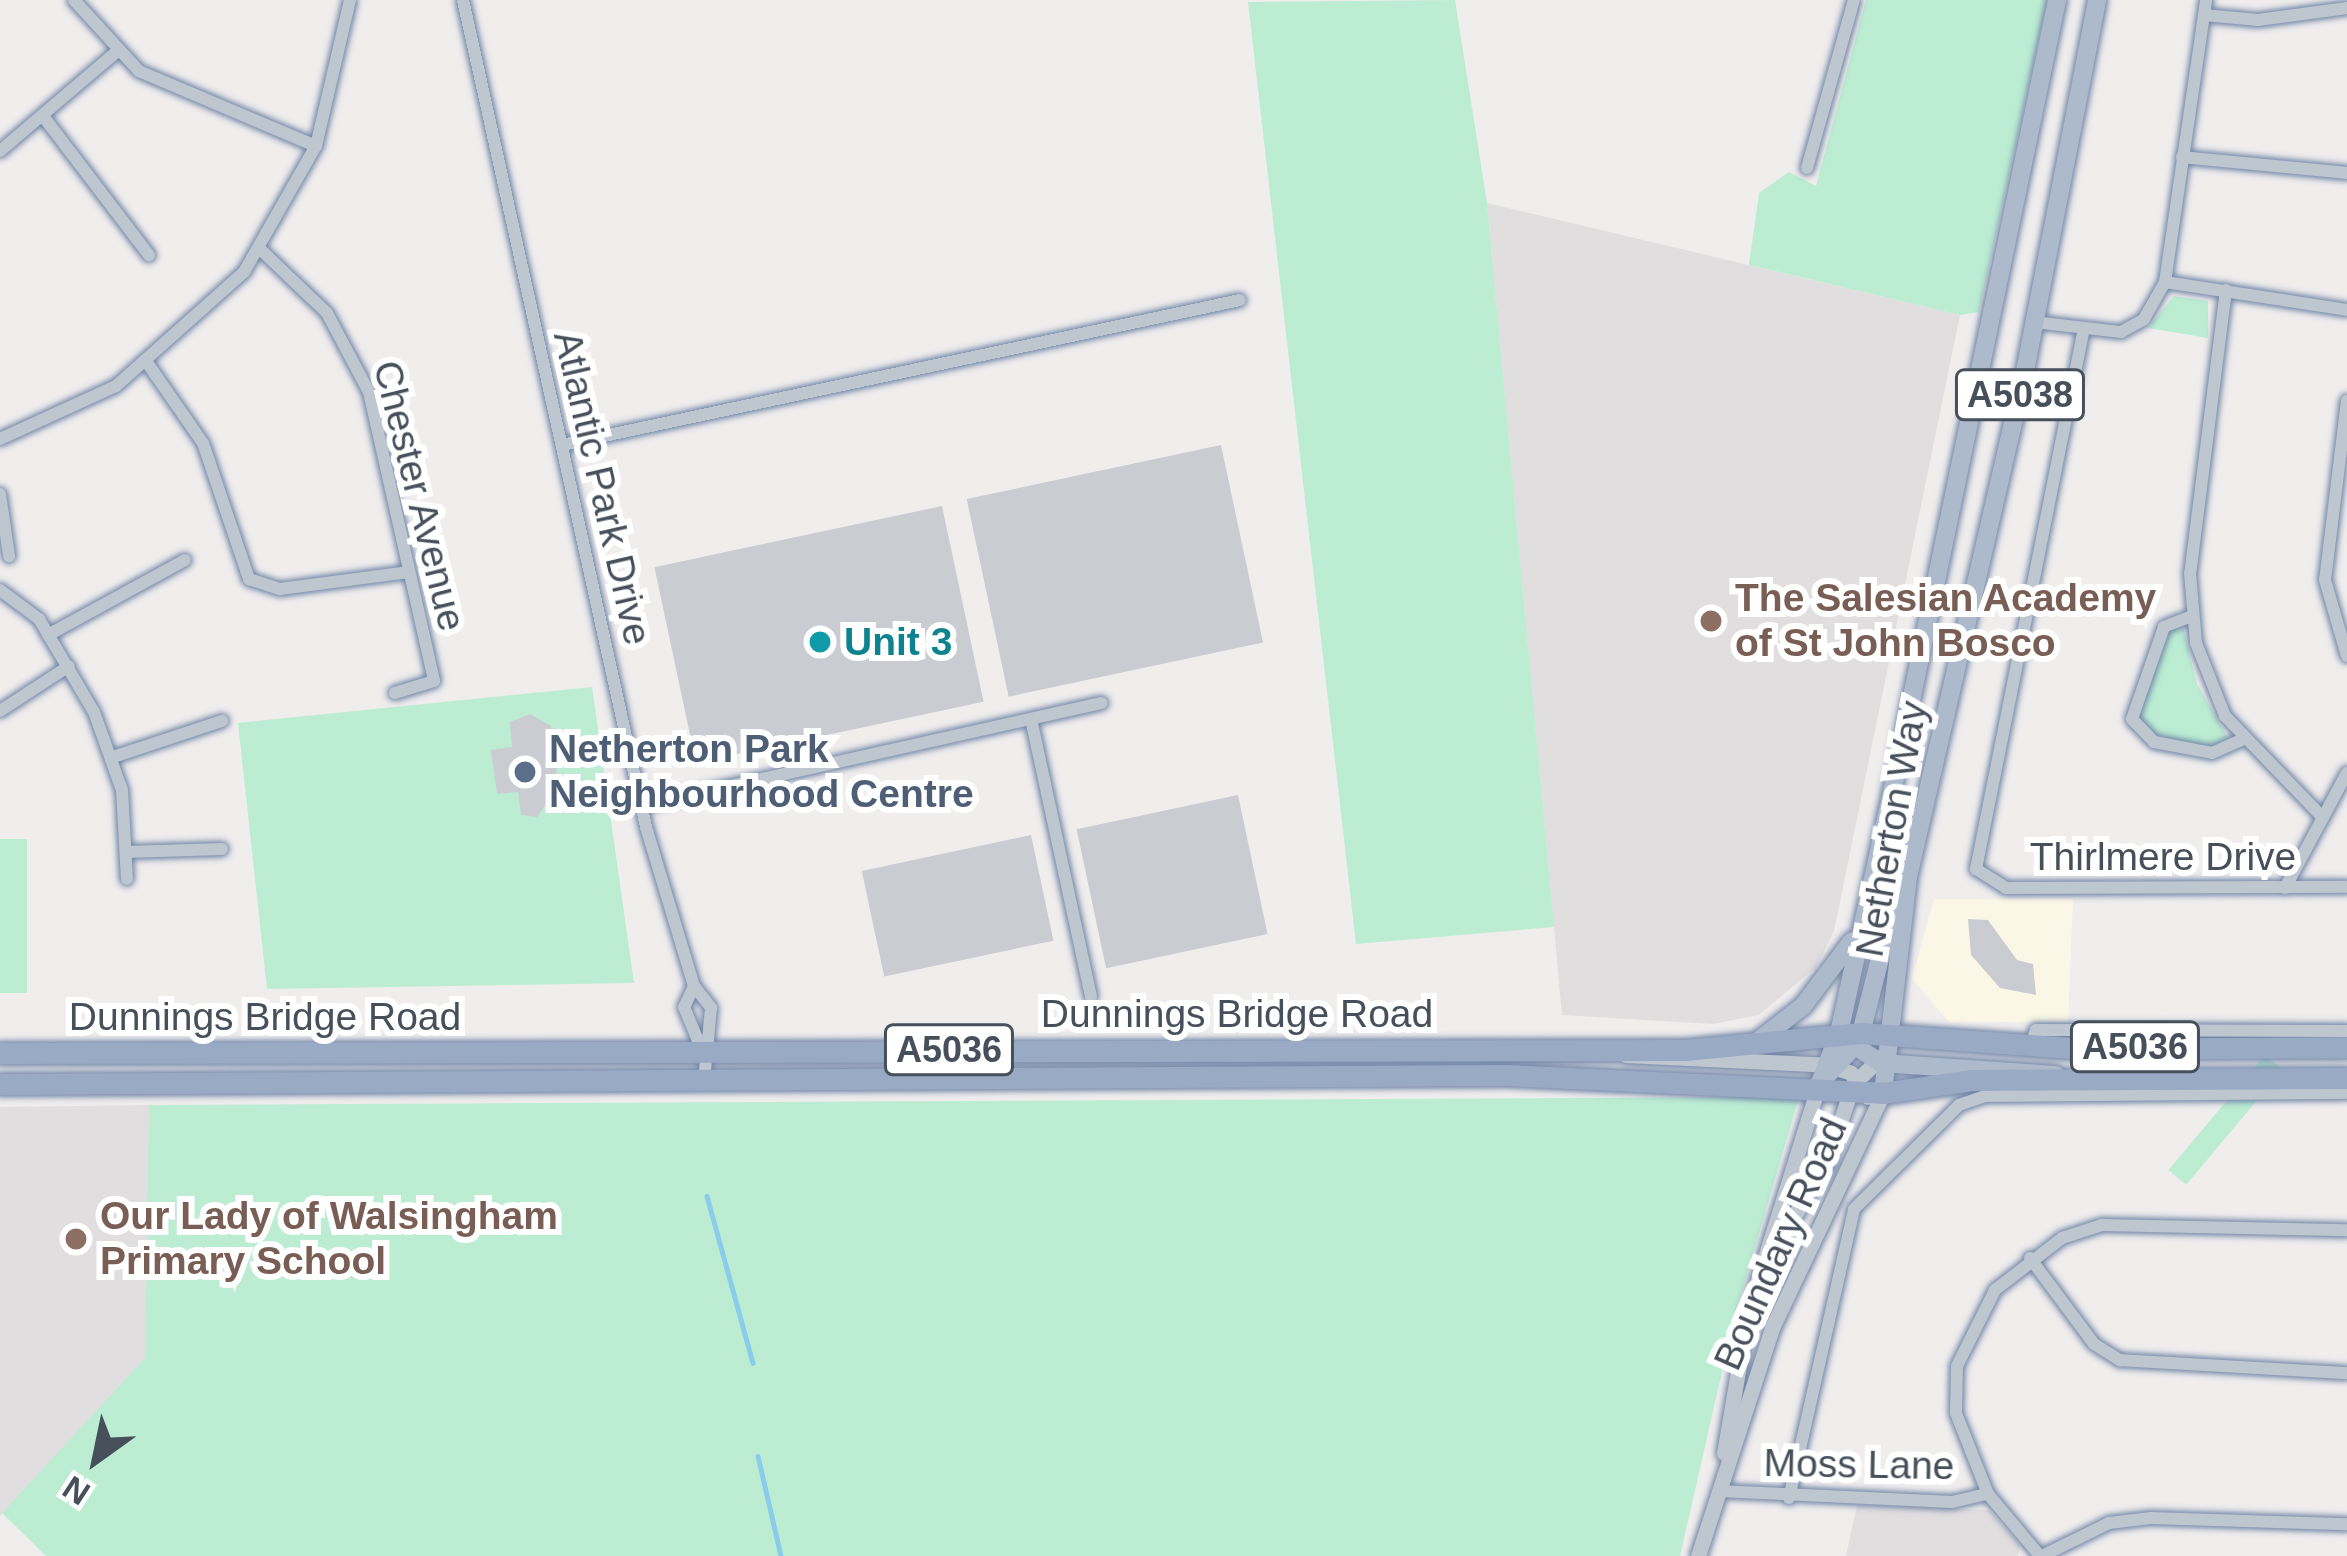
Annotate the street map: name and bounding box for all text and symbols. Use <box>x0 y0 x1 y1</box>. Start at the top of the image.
street label: Atlantic Park Drive <box>543 326 661 650</box>
street label: Chester Avenue <box>363 355 475 637</box>
road number: A5038 <box>1954 365 2086 425</box>
place label: The Salesian Academy of St John Bosco <box>1735 576 2158 667</box>
marker: The Salesian Academy of St John Bosco <box>1698 608 1724 634</box>
place label: Unit 3 <box>844 619 952 665</box>
marker: Unit 3 <box>807 629 833 655</box>
street label: Netherton Way <box>1846 698 1938 960</box>
place label: Netherton Park Neighbourhood Centre <box>549 727 974 818</box>
marker: Netherton Park Neighbourhood Centre <box>512 759 538 785</box>
street label: Thirlmere Drive <box>2030 834 2296 880</box>
street label: Dunnings Bridge Road <box>1041 991 1433 1037</box>
street label: Dunnings Bridge Road <box>69 994 461 1040</box>
road number: A5036 <box>2069 1017 2201 1077</box>
road number: A5036 <box>883 1020 1015 1080</box>
street label: Boundary Road <box>1705 1111 1857 1377</box>
place label: Our Lady of Walsingham Primary School <box>100 1194 558 1285</box>
marker: Our Lady of Walsingham Primary School <box>63 1226 89 1252</box>
north arrow <box>36 1400 156 1520</box>
street label: Moss Lane <box>1763 1440 1955 1490</box>
text: N <box>56 1469 96 1513</box>

